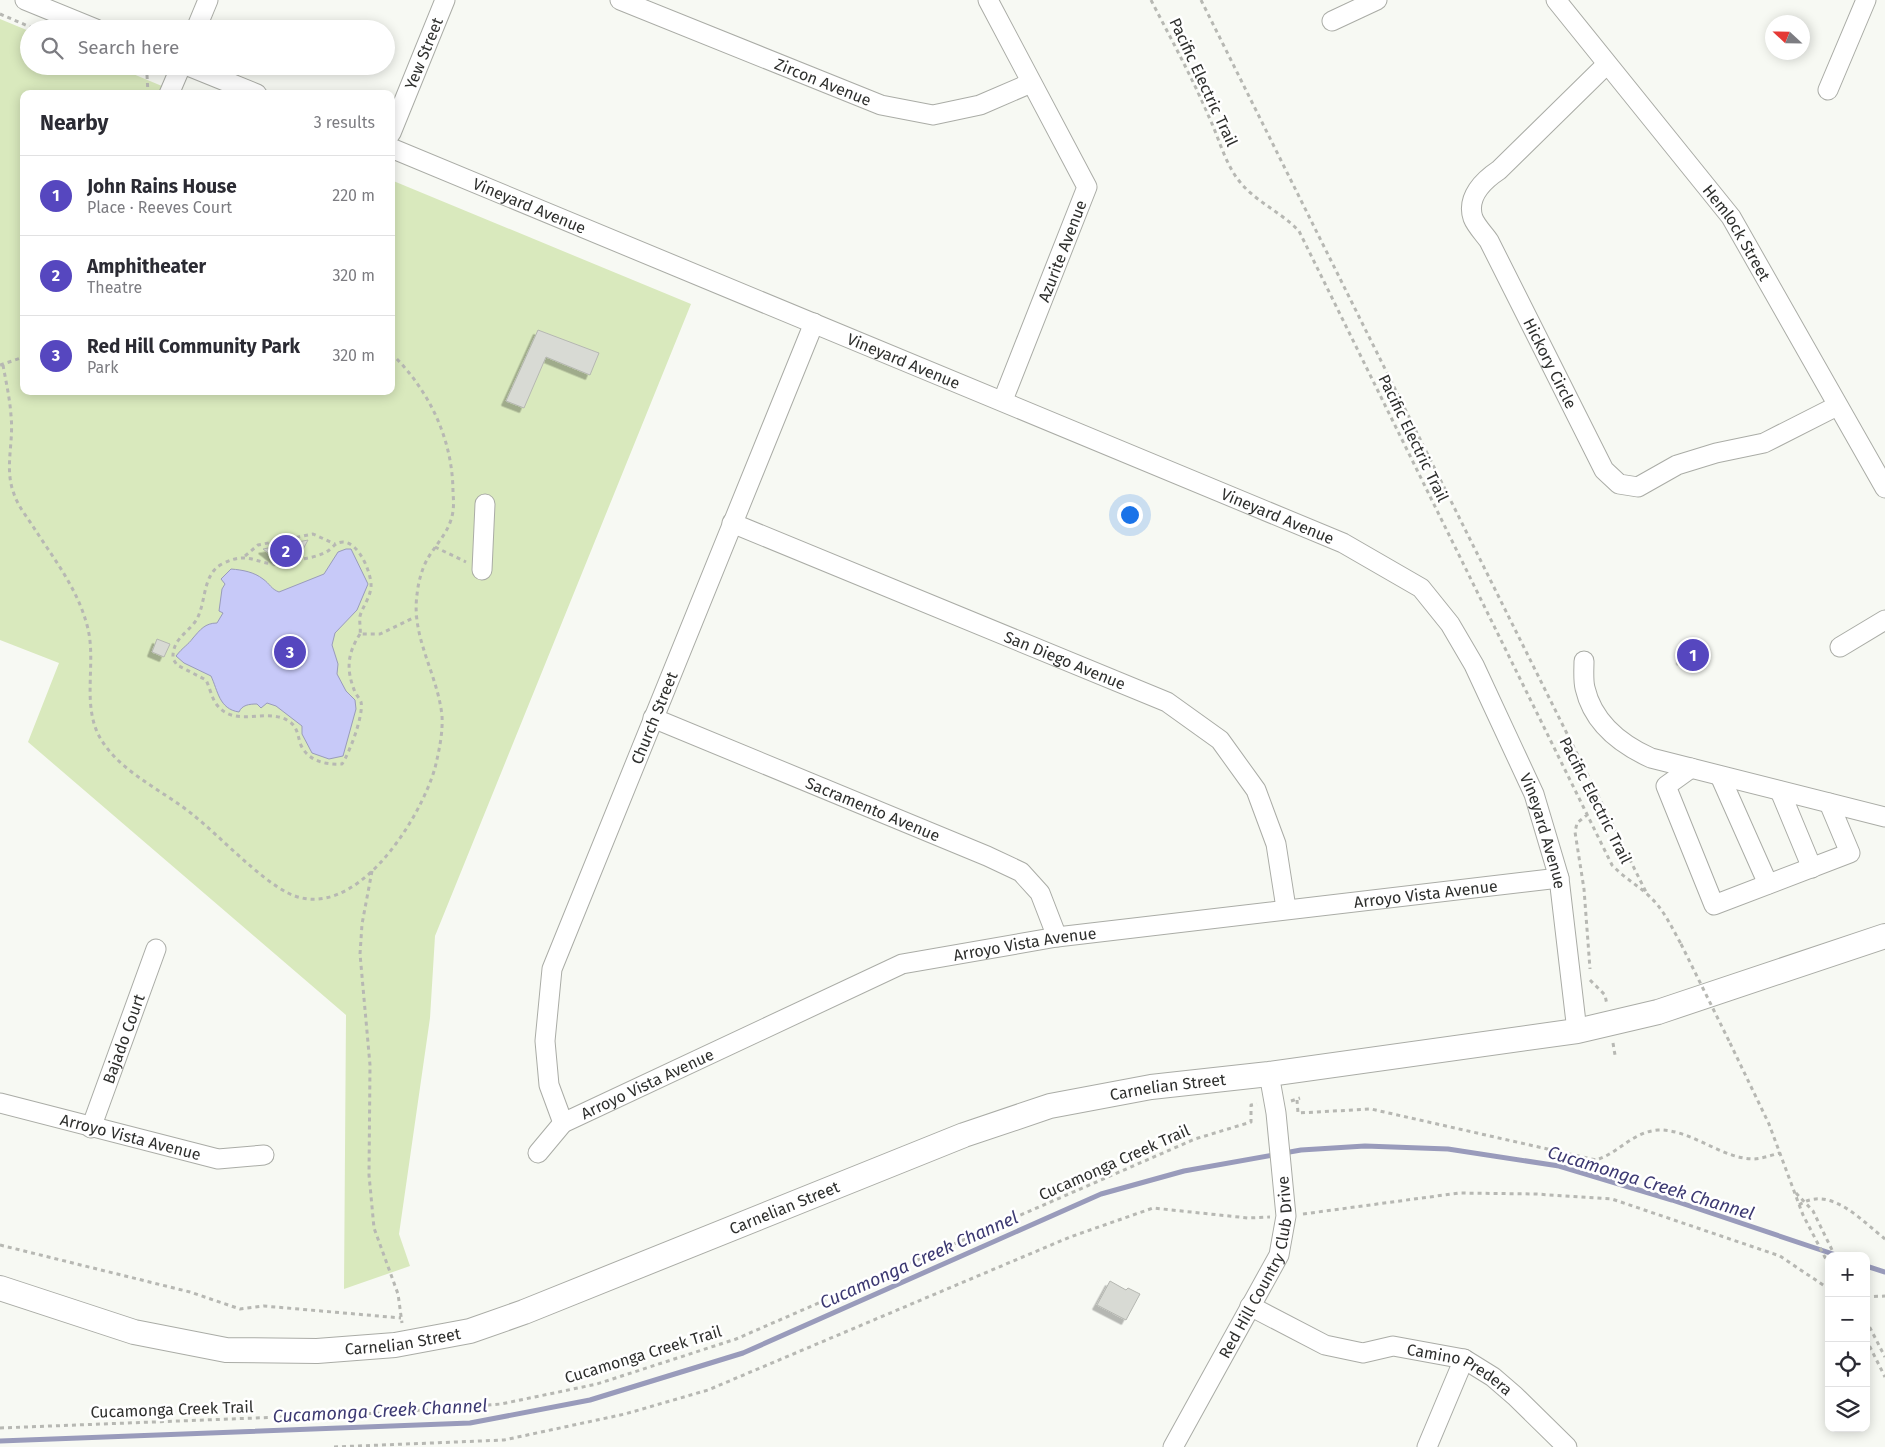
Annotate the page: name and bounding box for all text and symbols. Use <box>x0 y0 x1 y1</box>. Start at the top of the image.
street label: Yew Street <box>401 15 447 92</box>
street label: Pacific Electric Trail <box>1165 15 1242 150</box>
north arrow <box>1765 15 1810 60</box>
search box <box>20 20 395 75</box>
icon: search <box>38 34 66 62</box>
text: Search here <box>78 36 179 59</box>
street label: Zircon Avenue <box>772 54 874 110</box>
text: Nearby <box>40 110 108 136</box>
text: 3 results <box>314 113 375 132</box>
street label: Vineyard Avenue <box>470 174 589 238</box>
text: John Rains House <box>87 175 237 198</box>
street label: Hemlock Street <box>1699 181 1774 284</box>
text: 1 <box>52 186 60 205</box>
text: 220 m <box>332 186 375 205</box>
text: Place · Reeves Court <box>87 198 232 217</box>
street label: Azurite Avenue <box>1034 198 1091 305</box>
text: Amphitheater <box>87 255 206 278</box>
text: 2 <box>52 266 60 285</box>
text: 320 m <box>332 266 375 285</box>
text: Theatre <box>87 278 142 297</box>
street label: Hickory Circle <box>1519 315 1581 412</box>
street label: Vineyard Avenue <box>844 329 963 393</box>
text: Red Hill Community Park <box>87 335 300 358</box>
text: 3 <box>52 346 60 365</box>
text: 320 m <box>332 346 375 365</box>
text: Park <box>87 358 119 377</box>
street label: Pacific Electric Trail <box>1374 371 1453 505</box>
street label: Vineyard Avenue <box>1218 485 1337 548</box>
your location <box>1117 502 1143 528</box>
pin: 2 <box>270 532 302 570</box>
street label: San Diego Avenue <box>1001 627 1128 694</box>
pin: 3 <box>274 633 306 671</box>
pin: 1 <box>1677 636 1709 674</box>
street label: Church Street <box>627 669 682 767</box>
street label: Pacific Electric Trail <box>1555 734 1636 867</box>
street label: Vineyard Avenue <box>1516 770 1569 890</box>
street label: Sacramento Avenue <box>803 773 943 846</box>
street label: Arroyo Vista Avenue <box>1353 876 1499 912</box>
street label: Arroyo Vista Avenue <box>952 923 1097 965</box>
street label: Bajado Court <box>99 991 149 1086</box>
street label: Arroyo Vista Avenue <box>578 1045 717 1123</box>
street label: Carnelian Street <box>1108 1070 1227 1105</box>
street label: Arroyo Vista Avenue <box>58 1110 203 1164</box>
street label: Cucamonga Creek Trail <box>1036 1120 1193 1204</box>
water label: Cucamonga Creek Channel <box>1545 1141 1757 1225</box>
street label: Red Hill Country Club Drive <box>1215 1175 1296 1362</box>
street label: Carnelian Street <box>727 1177 842 1238</box>
water label: Cucamonga Creek Channel <box>816 1206 1022 1314</box>
map controls <box>1825 1252 1870 1432</box>
button: + <box>1825 1252 1870 1297</box>
button: − <box>1825 1297 1870 1342</box>
street label: Cucamonga Creek Trail <box>562 1321 724 1387</box>
street label: Carnelian Street <box>344 1324 462 1359</box>
street label: Camino Predera <box>1405 1340 1516 1400</box>
button: locate <box>1825 1342 1870 1387</box>
button: layers <box>1825 1387 1870 1432</box>
water label: Cucamonga Creek Channel <box>272 1394 488 1428</box>
street label: Cucamonga Creek Trail <box>90 1397 254 1422</box>

